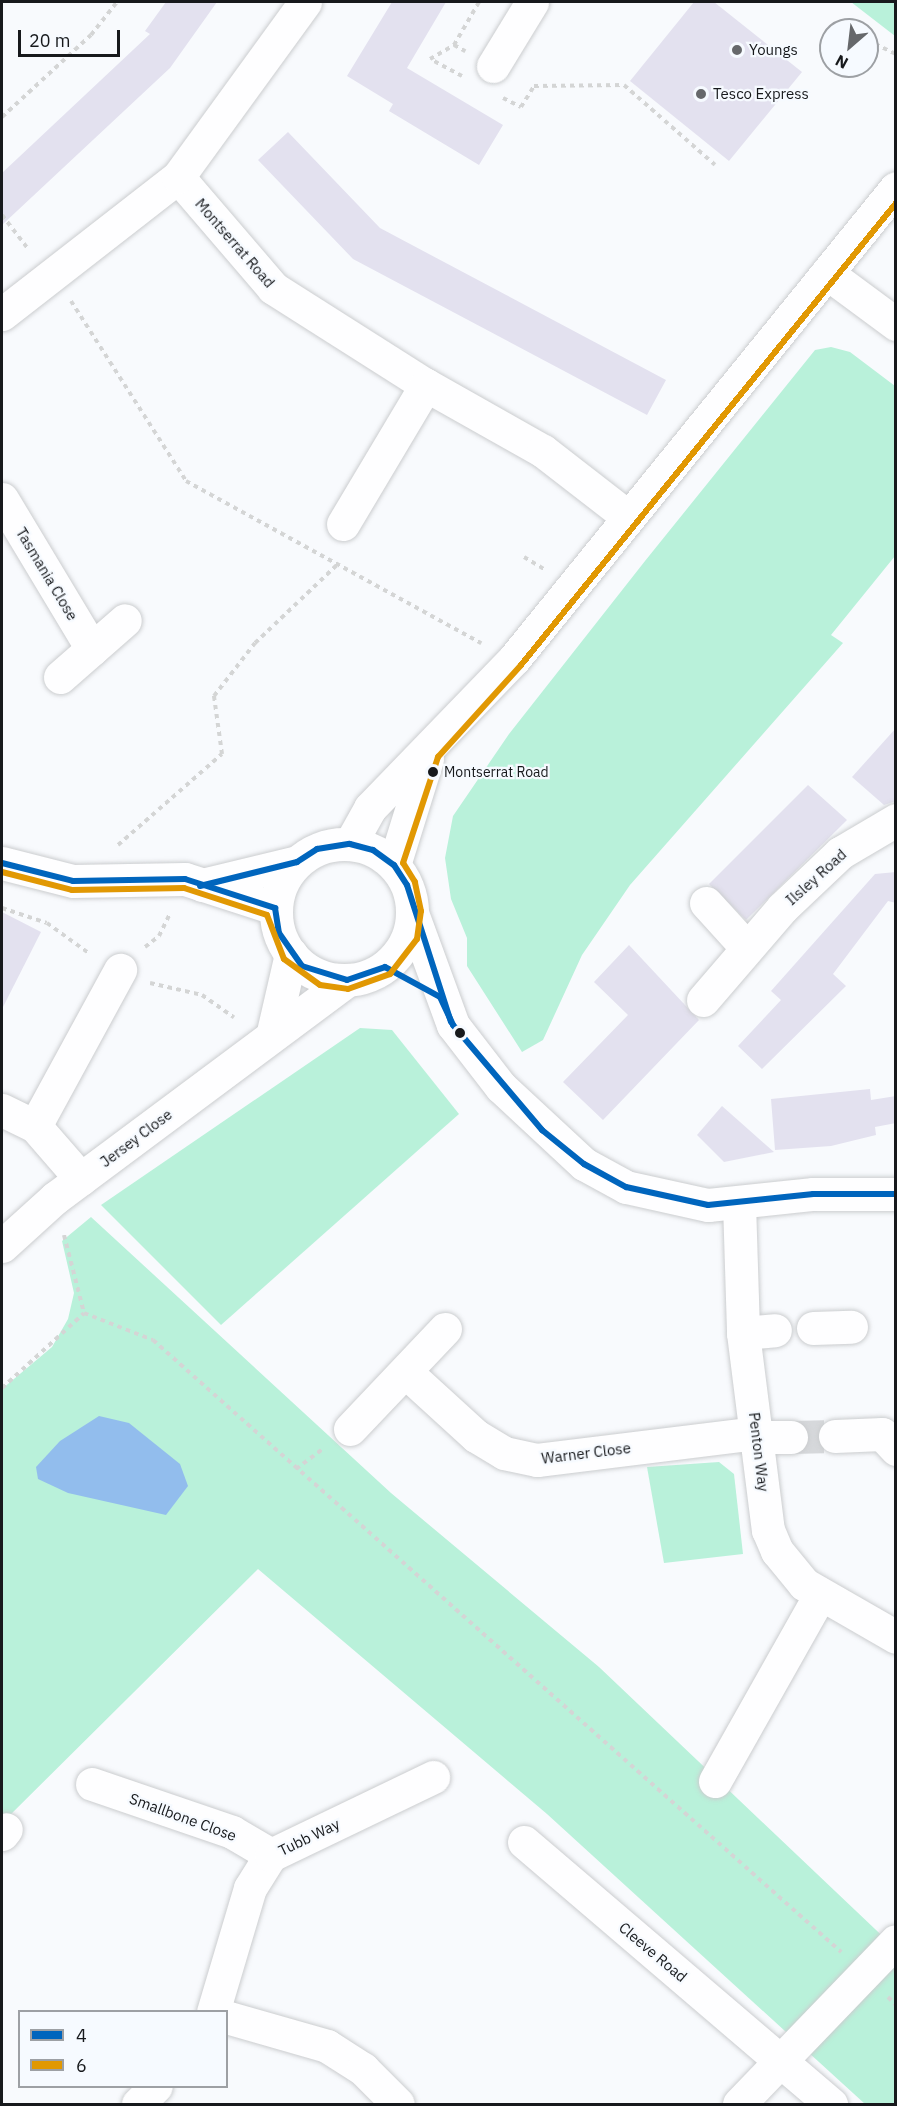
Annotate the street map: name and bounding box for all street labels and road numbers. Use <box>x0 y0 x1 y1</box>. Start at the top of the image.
street label: Montserrat Road <box>191 195 279 291</box>
street label: Tasmania Close <box>12 524 82 624</box>
street label: Ilsley Road <box>782 845 850 909</box>
street label: Jersey Close <box>97 1105 175 1171</box>
street label: Penton Way <box>745 1411 773 1493</box>
street label: Warner Close <box>540 1439 632 1467</box>
street label: Smallbone Close <box>127 1789 239 1845</box>
street label: Tubb Way <box>275 1814 343 1860</box>
street label: Cleeve Road <box>615 1918 691 1986</box>

